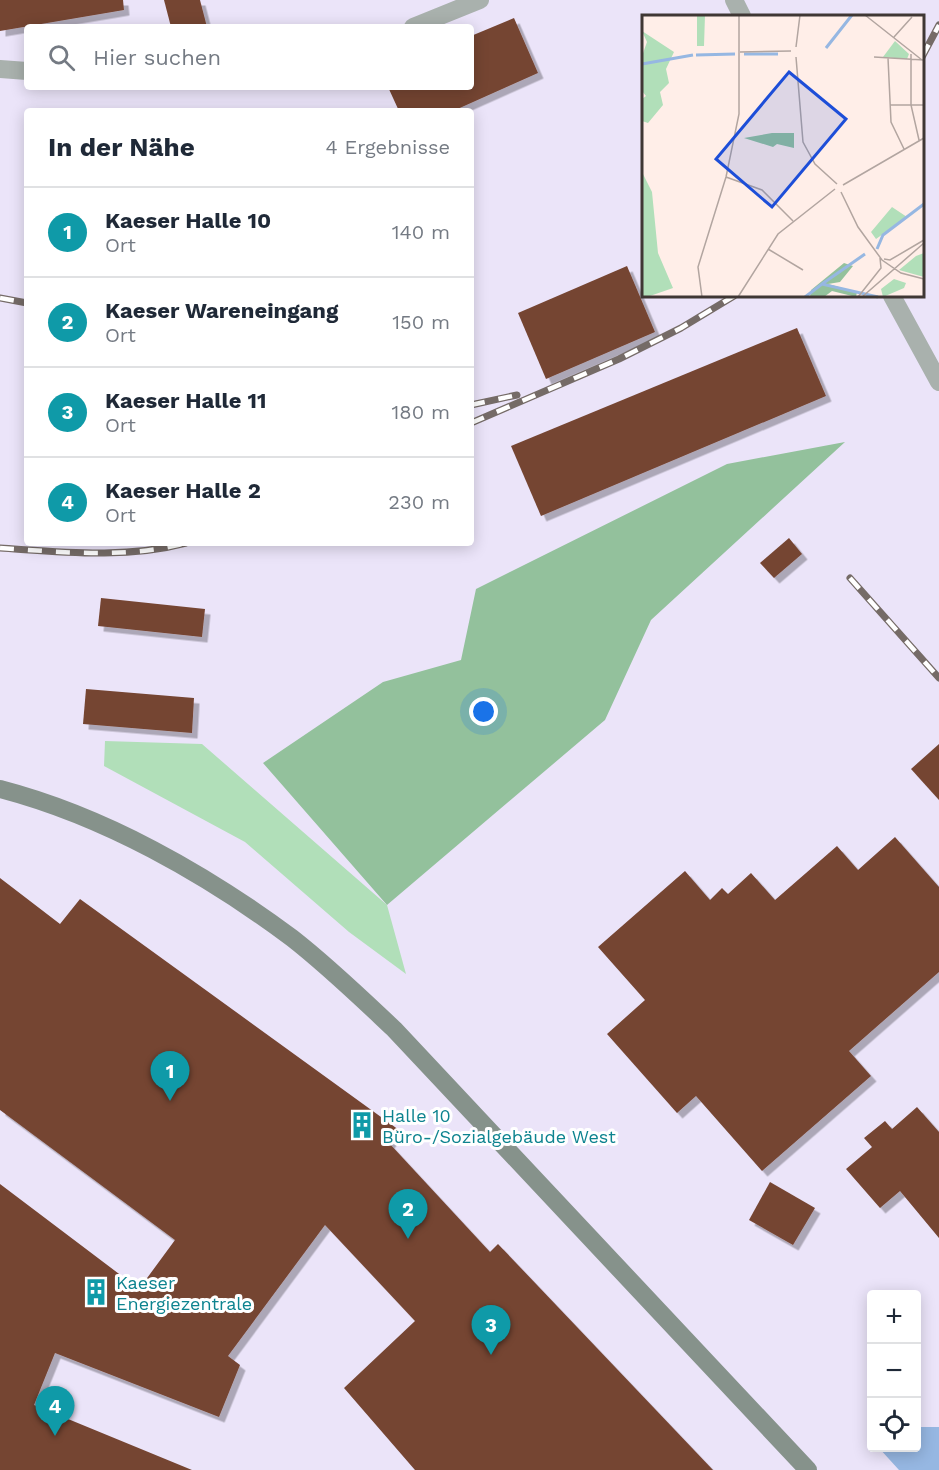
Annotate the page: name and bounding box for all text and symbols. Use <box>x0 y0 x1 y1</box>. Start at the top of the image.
inset map <box>642 15 924 297</box>
search box <box>24 24 474 90</box>
icon: search <box>45 41 78 74</box>
text: Hier suchen <box>93 45 221 70</box>
text: In der Nähe <box>48 132 195 162</box>
text: 4 Ergebnisse <box>326 135 450 159</box>
text: Kaeser Halle 10 <box>105 208 271 233</box>
text: 1 <box>63 220 72 244</box>
text: 140 m <box>392 220 450 244</box>
text: Ort <box>105 233 136 257</box>
text: Kaeser Wareneingang <box>105 298 338 323</box>
text: 2 <box>62 310 73 334</box>
text: 150 m <box>392 310 450 334</box>
text: Ort <box>105 323 136 347</box>
text: Kaeser Halle 11 <box>105 388 267 413</box>
text: 3 <box>62 400 73 424</box>
text: 180 m <box>392 400 450 424</box>
text: Ort <box>105 413 136 437</box>
text: Kaeser Halle 2 <box>105 478 261 503</box>
text: 4 <box>61 490 74 514</box>
text: 230 m <box>388 490 450 514</box>
text: Ort <box>105 503 136 527</box>
your location <box>469 697 498 726</box>
pin: 1 <box>150 1052 190 1101</box>
place label: Halle 10 Büro-/Sozialgebäude West <box>382 1105 616 1147</box>
building icon: Halle 10 Büro-/Sozialgebäude West <box>347 1110 377 1140</box>
pin: 2 <box>388 1190 428 1239</box>
place label: Kaeser Energiezentrale <box>116 1272 252 1314</box>
building icon: Kaeser Energiezentrale <box>81 1277 111 1307</box>
map controls <box>867 1290 921 1452</box>
button: + <box>867 1290 921 1344</box>
pin: 3 <box>472 1306 510 1355</box>
button: − <box>867 1344 921 1398</box>
pin: 4 <box>36 1386 74 1436</box>
button: locate <box>867 1398 921 1452</box>

